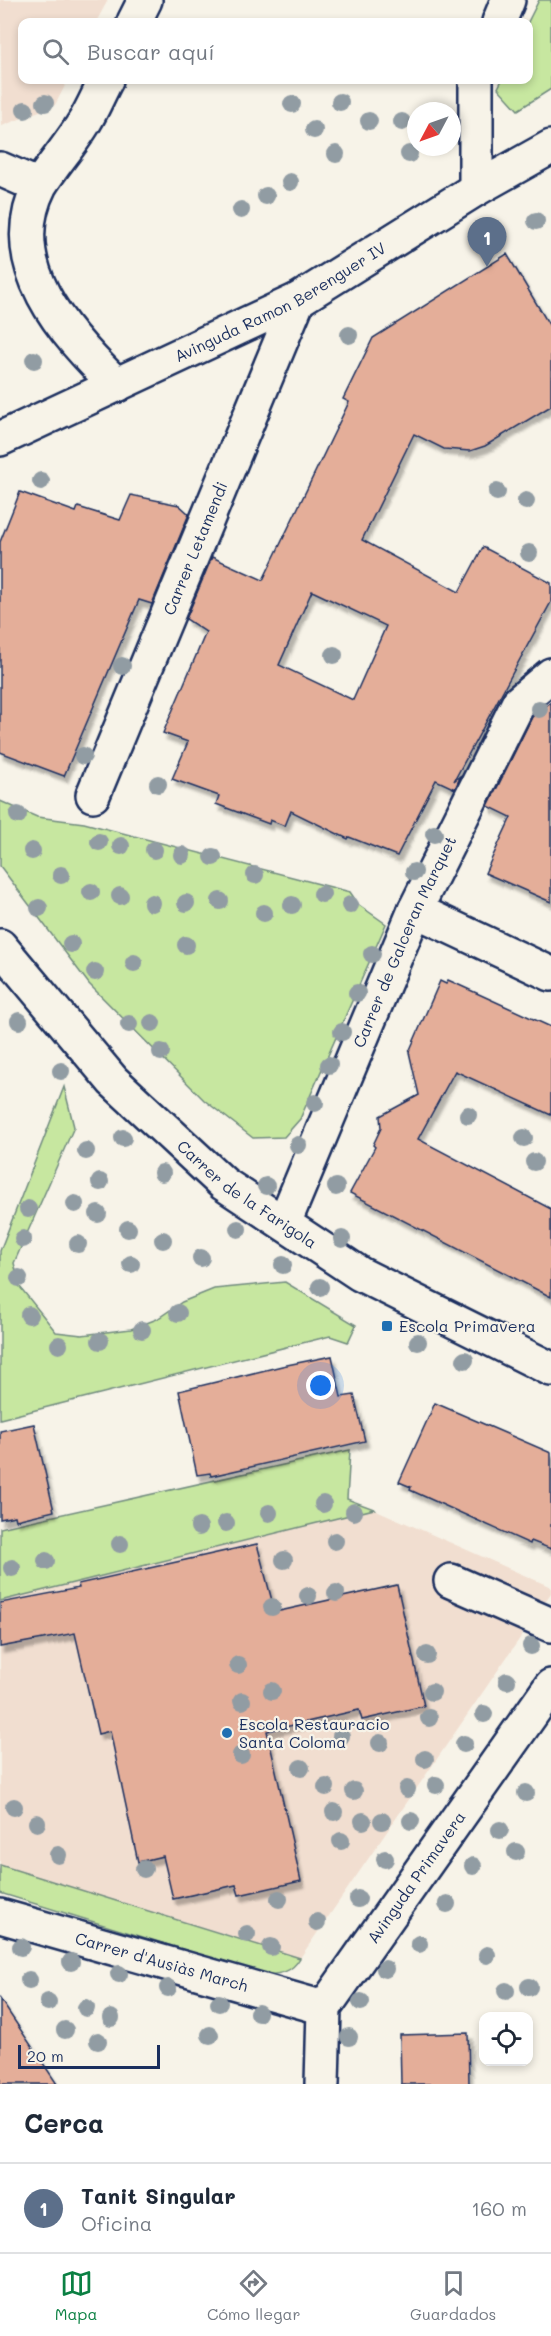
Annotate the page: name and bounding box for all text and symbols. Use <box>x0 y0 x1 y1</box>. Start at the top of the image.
search box <box>18 18 533 84</box>
icon: search <box>39 35 72 68</box>
text: Buscar aquí <box>87 37 215 66</box>
north arrow <box>407 102 461 156</box>
pin: 1 <box>468 218 506 267</box>
street label: Avinguda Ramon Berenguer IV <box>171 237 389 366</box>
street label: Carrer Letamendi <box>158 478 232 618</box>
street label: Carrer de Galceran Marquet <box>348 832 460 1051</box>
street label: Carrer de la Farigola <box>173 1135 321 1253</box>
place label: Escola Primavera <box>399 1315 536 1336</box>
marker: Escola Primavera <box>380 1319 394 1333</box>
your location <box>306 1371 335 1400</box>
place label: Escola Restauracio Santa Coloma <box>239 1713 389 1752</box>
marker: Escola Restauracio Santa Coloma <box>220 1726 234 1740</box>
street label: Avinguda Primavera <box>362 1807 470 1947</box>
street label: Carrer d'Ausiàs March <box>73 1927 251 1996</box>
map controls <box>479 2012 533 2066</box>
button: locate <box>479 2012 533 2066</box>
scale bar <box>18 2042 160 2070</box>
text: 20 m <box>27 2045 64 2066</box>
text: Cerca <box>24 2106 104 2140</box>
text: Tanit Singular <box>81 2181 236 2210</box>
text: 1 <box>39 2195 48 2221</box>
text: 160 m <box>471 2195 527 2221</box>
text: Oficina <box>81 2210 152 2236</box>
tab: Mapa <box>55 2267 97 2324</box>
tab: Cómo llegar <box>207 2267 300 2324</box>
tab: Guardados <box>410 2267 496 2324</box>

